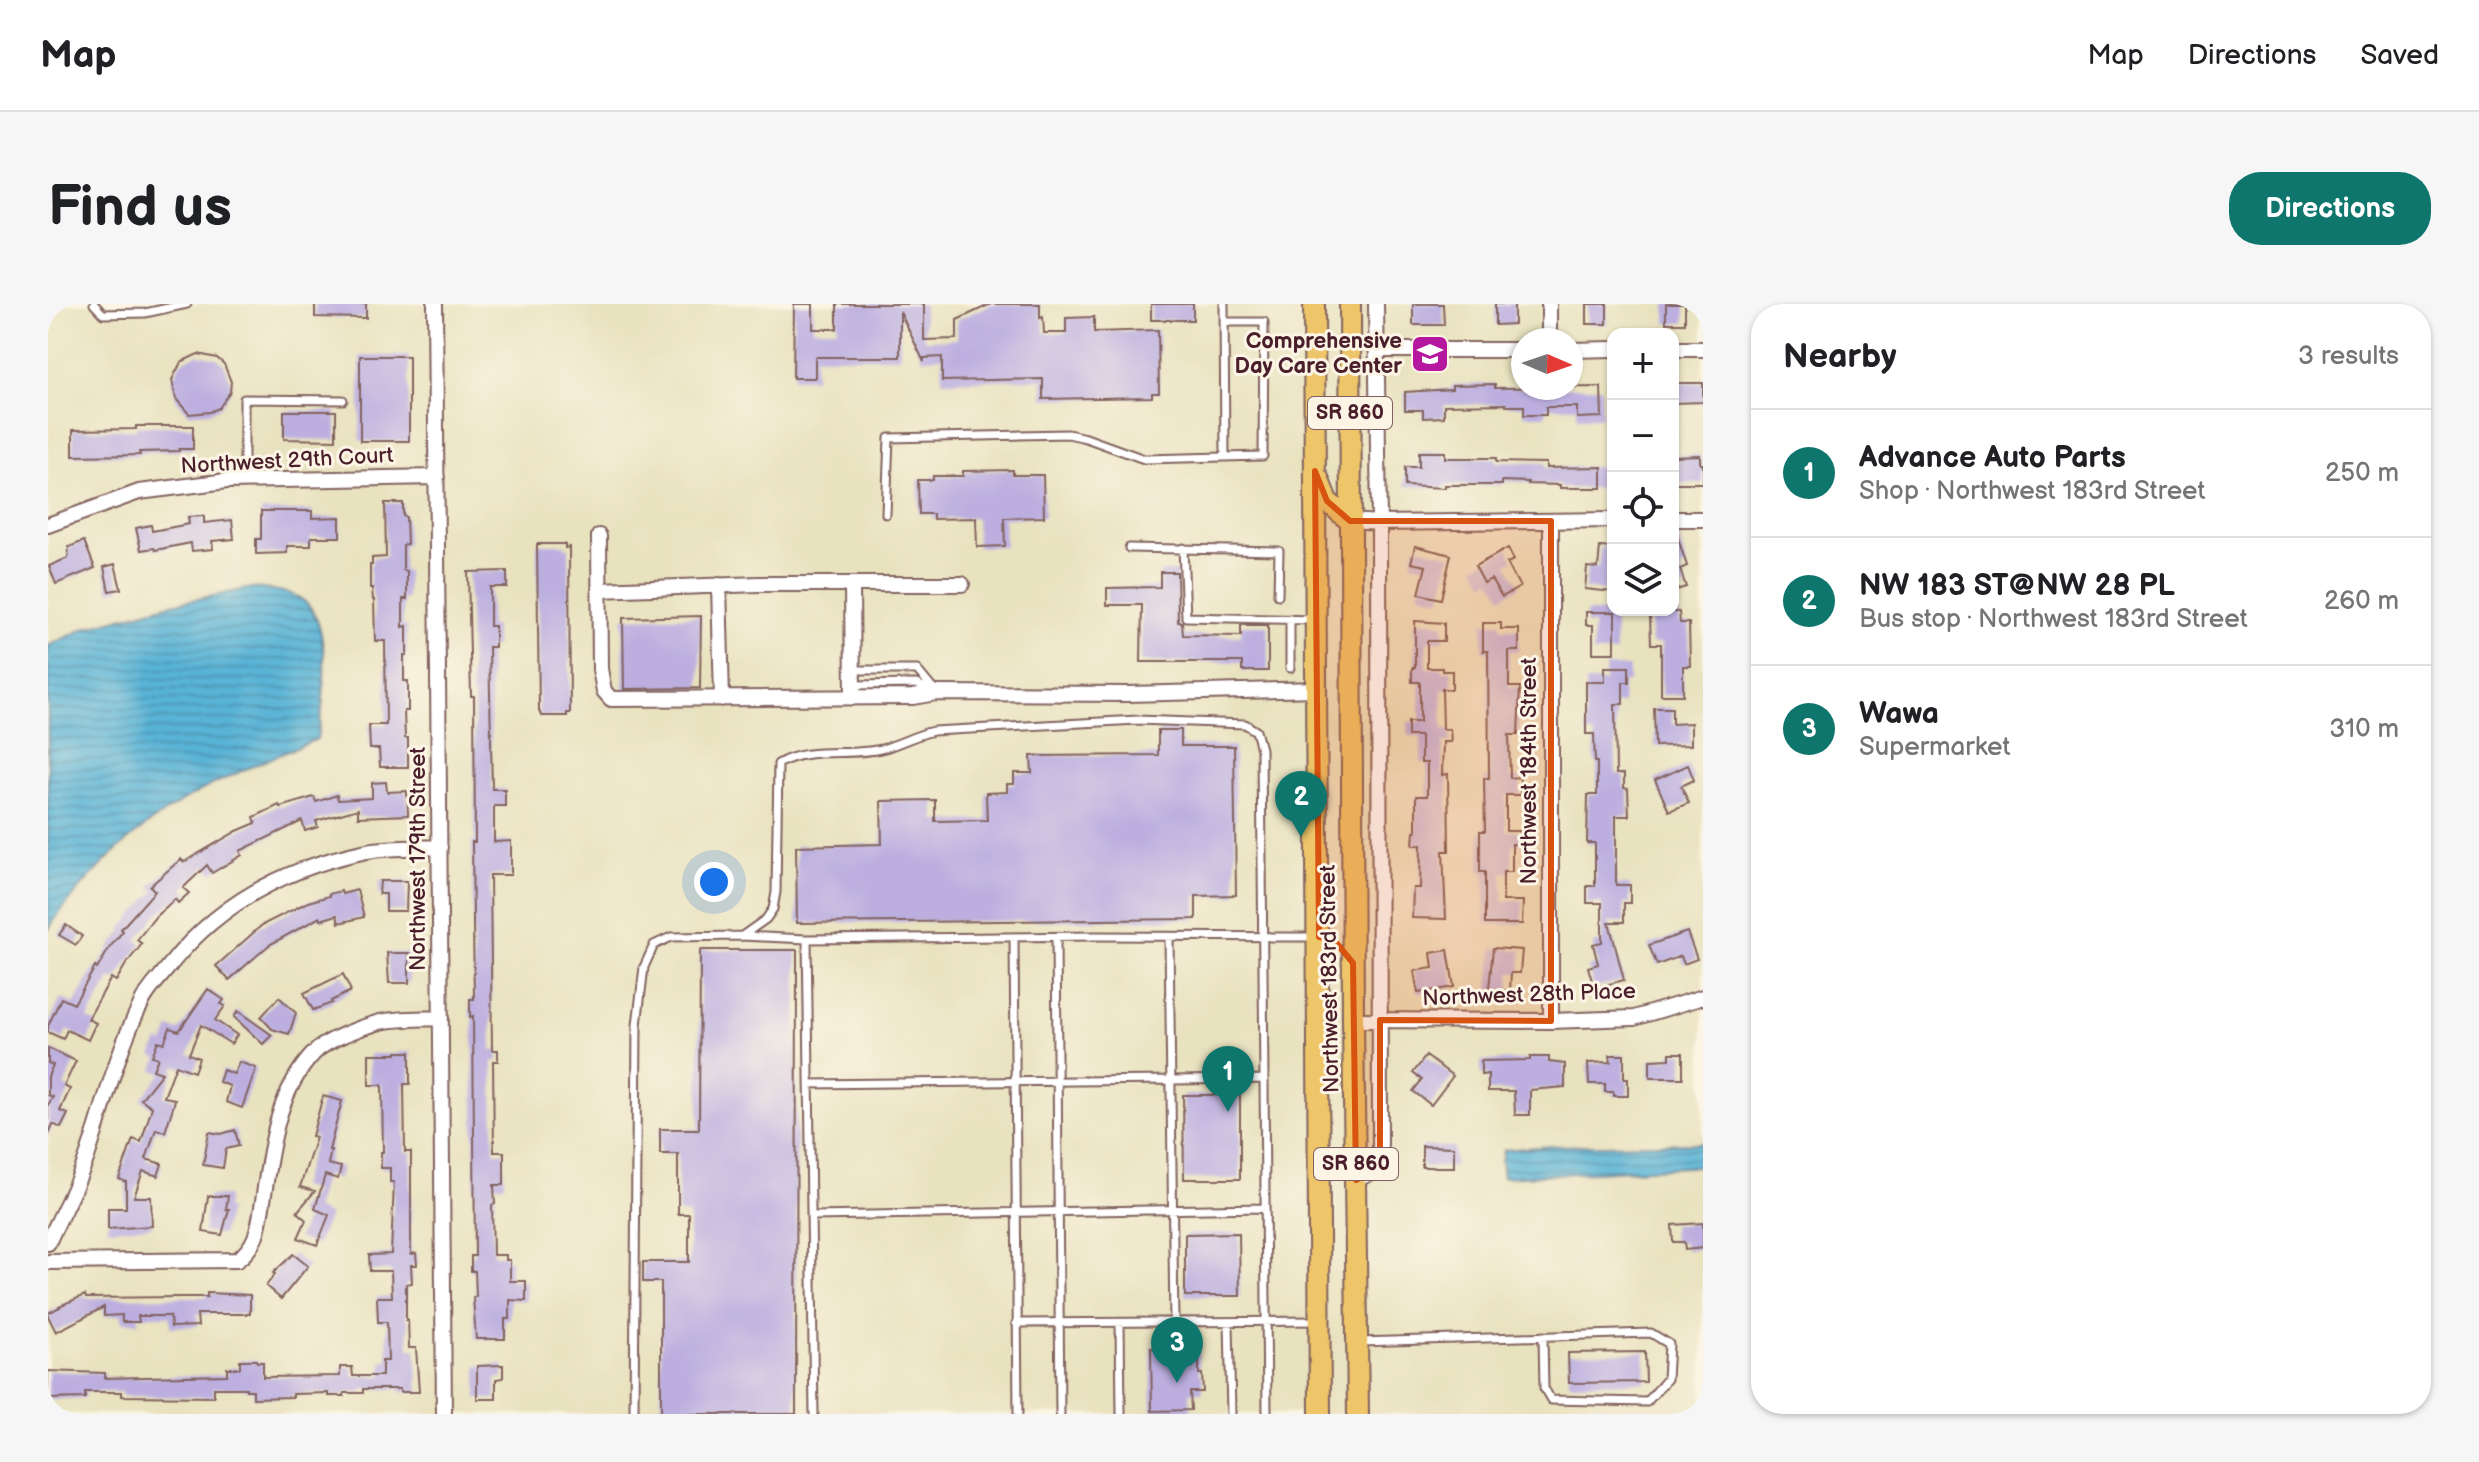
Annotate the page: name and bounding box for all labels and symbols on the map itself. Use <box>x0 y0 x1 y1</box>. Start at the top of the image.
place label: Comprehensive Day Care Center <box>1235 328 1402 380</box>
north arrow <box>1511 328 1583 400</box>
school or university icon: Comprehensive Day Care Center <box>1409 333 1451 375</box>
road number: SR 860 <box>1308 397 1392 429</box>
street label: Northwest 29th Court <box>180 442 394 480</box>
street label: Northwest 184th Street <box>1516 657 1543 884</box>
street label: Northwest 179th Street <box>405 747 432 971</box>
pin: 2 <box>1275 771 1327 837</box>
your location <box>694 862 734 902</box>
street label: Northwest 183rd Street <box>1315 864 1345 1093</box>
street label: Northwest 28th Place <box>1422 978 1636 1012</box>
pin: 1 <box>1202 1046 1254 1112</box>
road number: SR 860 <box>1314 1148 1398 1180</box>
pin: 3 <box>1151 1317 1203 1383</box>

